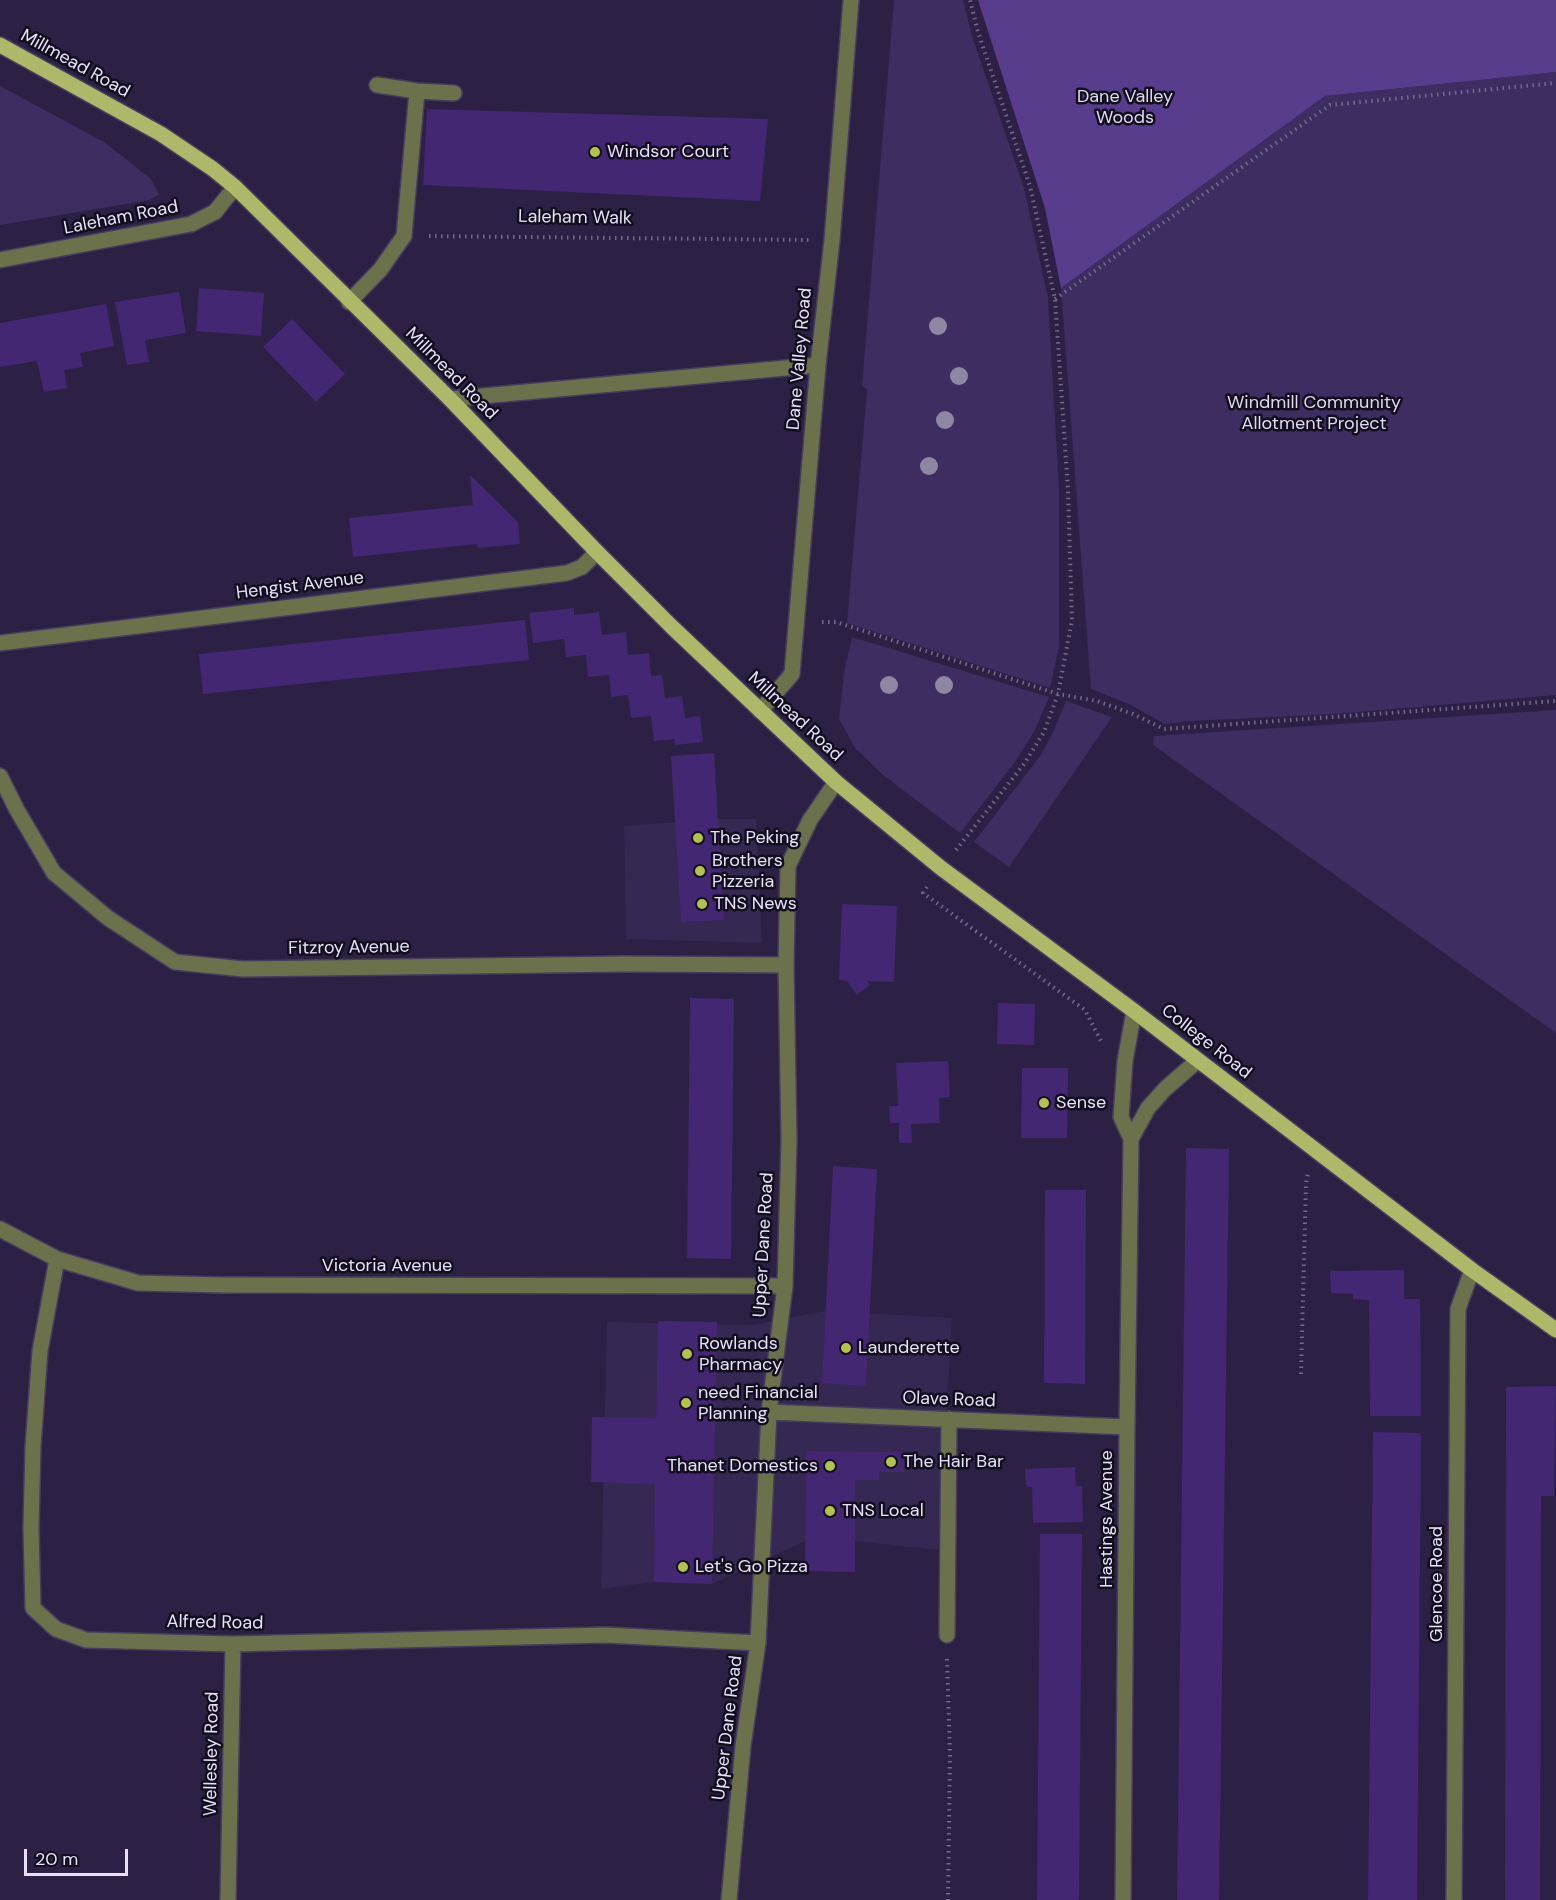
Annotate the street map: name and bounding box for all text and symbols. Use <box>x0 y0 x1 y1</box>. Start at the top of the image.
street label: Millmead Road <box>17 25 133 103</box>
park label: Dane Valley Woods <box>1077 86 1173 128</box>
place label: Windsor Court <box>607 141 729 163</box>
marker: Windsor Court <box>588 145 602 159</box>
street label: Laleham Road <box>62 196 180 240</box>
street label: Laleham Walk <box>518 206 632 230</box>
street label: Dane Valley Road <box>783 287 817 431</box>
street label: Millmead Road <box>400 323 502 425</box>
park label: Windmill Community Allotment Project <box>1227 392 1401 434</box>
street label: Hengist Avenue <box>235 567 365 605</box>
street label: Millmead Road <box>743 668 847 766</box>
place label: The Peking <box>710 827 799 849</box>
marker: The Peking <box>691 831 705 845</box>
place label: Brothers Pizzeria <box>712 850 783 892</box>
marker: Brothers Pizzeria <box>693 864 707 878</box>
place label: TNS News <box>714 893 797 915</box>
marker: TNS News <box>695 897 709 911</box>
street label: Fitzroy Avenue <box>288 936 410 960</box>
street label: College Road <box>1157 1000 1255 1084</box>
place label: Sense <box>1056 1092 1106 1114</box>
marker: Sense <box>1037 1096 1051 1110</box>
street label: Upper Dane Road <box>749 1172 779 1318</box>
street label: Victoria Avenue <box>322 1255 452 1277</box>
place label: Rowlands Pharmacy <box>699 1333 782 1376</box>
place label: Launderette <box>858 1337 960 1359</box>
marker: Launderette <box>839 1341 853 1355</box>
marker: Rowlands Pharmacy <box>680 1347 694 1361</box>
place label: need Financial Planning <box>698 1382 818 1424</box>
street label: Olave Road <box>902 1388 996 1412</box>
marker: need Financial Planning <box>679 1396 693 1410</box>
street label: Hastings Avenue <box>1096 1450 1118 1588</box>
place label: The Hair Bar <box>903 1451 1004 1473</box>
place label: Thanet Domestics <box>667 1455 818 1477</box>
marker: The Hair Bar <box>884 1455 898 1469</box>
marker: Thanet Domestics <box>823 1459 837 1473</box>
place label: TNS Local <box>842 1500 924 1522</box>
marker: TNS Local <box>823 1504 837 1518</box>
street label: Glencoe Road <box>1426 1526 1448 1642</box>
place label: Let's Go Pizza <box>695 1556 808 1578</box>
marker: Let's Go Pizza <box>676 1560 690 1574</box>
street label: Alfred Road <box>167 1611 263 1635</box>
street label: Upper Dane Road <box>708 1655 748 1801</box>
street label: Wellesley Road <box>200 1692 224 1816</box>
scale bar <box>27 1837 130 1875</box>
text: 20 m <box>35 1847 78 1871</box>

